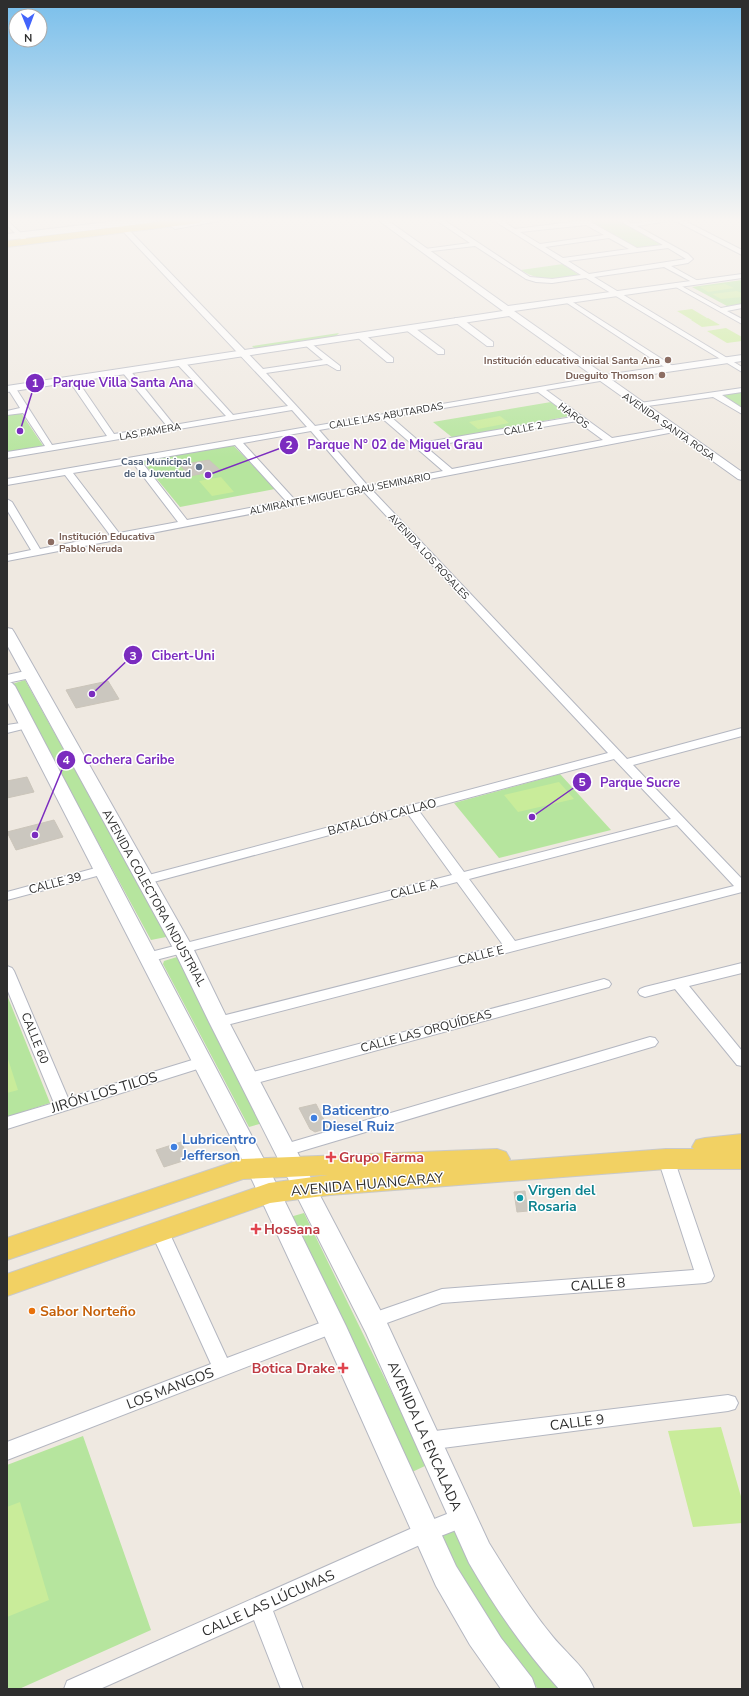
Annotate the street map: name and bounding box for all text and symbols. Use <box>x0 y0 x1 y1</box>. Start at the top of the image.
north arrow <box>8 8 48 48</box>
text: N <box>24 30 32 45</box>
place label: Institución educativa inicial Santa Ana <box>484 354 660 368</box>
marker: Institución educativa inicial Santa Ana <box>663 355 673 365</box>
place label: Dueguito Thomson <box>565 369 654 383</box>
callout: Parque Villa Santa Ana <box>25 370 202 395</box>
marker: Dueguito Thomson <box>657 370 667 380</box>
text: Parque Villa Santa Ana <box>53 374 193 392</box>
text: 1 <box>31 375 39 391</box>
street label: AVENIDA SANTA ROSA <box>619 389 718 465</box>
street label: CALLE LAS ABUTARDAS <box>328 399 444 433</box>
street label: HAROS <box>555 400 592 432</box>
street label: CALLE 2 <box>503 419 544 439</box>
street label: LAS PAMERA <box>118 420 183 444</box>
callout: Parque N° 02 de Miguel Grau <box>279 432 491 457</box>
text: Parque N° 02 de Miguel Grau <box>307 436 483 454</box>
text: 2 <box>285 437 293 453</box>
place label: Casa Municipal de la Juventud <box>121 455 192 481</box>
marker: Casa Municipal de la Juventud <box>194 462 204 472</box>
street label: ALMIRANTE MIGUEL GRAU SEMINARIO <box>248 469 432 518</box>
street label: AVENIDA LOS ROSALES <box>385 511 472 603</box>
place label: Institución Educativa Pablo Neruda <box>59 530 155 556</box>
marker: Institución Educativa Pablo Neruda <box>46 537 56 547</box>
callout: Cibert-Uni <box>123 643 222 668</box>
text: Cibert-Uni <box>151 647 215 665</box>
text: 3 <box>129 648 137 664</box>
callout: Cochera Caribe <box>56 747 183 772</box>
text: Cochera Caribe <box>83 751 175 769</box>
text: 4 <box>62 752 70 768</box>
callout: Parque Sucre <box>572 770 688 795</box>
text: 5 <box>578 774 586 790</box>
text: Parque Sucre <box>600 774 680 792</box>
street label: BATALLÓN CALLAO <box>326 795 438 839</box>
street label: AVENIDA COLECTORA INDUSTRIAL <box>98 807 210 990</box>
street label: CALLE 39 <box>27 868 83 898</box>
street label: CALLE A <box>389 875 440 903</box>
street label: CALLE E <box>456 942 506 968</box>
street label: CALLE LAS ORQUÍDEAS <box>359 1006 493 1056</box>
street label: CALLE 60 <box>17 1010 53 1066</box>
street label: JIRÓN LOS TILOS <box>48 1067 160 1118</box>
place label: Baticentro Diesel Ruiz <box>322 1101 395 1136</box>
marker: Baticentro Diesel Ruiz <box>309 1113 319 1123</box>
place label: Lubricentro Jefferson <box>181 1130 256 1165</box>
marker: Lubricentro Jefferson <box>169 1142 179 1152</box>
place label: Grupo Farma <box>339 1148 424 1167</box>
marker: Grupo Farma <box>326 1152 336 1162</box>
street label: AVENIDA HUANCARAY <box>290 1168 445 1201</box>
place label: Virgen del Rosaria <box>527 1181 596 1216</box>
marker: Virgen del Rosaria <box>515 1193 525 1203</box>
place label: Hossana <box>264 1220 320 1239</box>
marker: Hossana <box>251 1224 261 1234</box>
street label: CALLE 8 <box>570 1273 626 1296</box>
place label: Sabor Norteño <box>40 1302 136 1321</box>
marker: Sabor Norteño <box>27 1306 37 1316</box>
street label: AVENIDA LA ENCALADA <box>383 1358 466 1514</box>
place label: Botica Drake <box>252 1359 335 1378</box>
street label: LOS MANGOS <box>124 1363 217 1414</box>
marker: Botica Drake <box>338 1363 348 1373</box>
street label: CALLE 9 <box>549 1410 605 1435</box>
street label: CALLE LAS LÚCUMAS <box>199 1565 338 1641</box>

